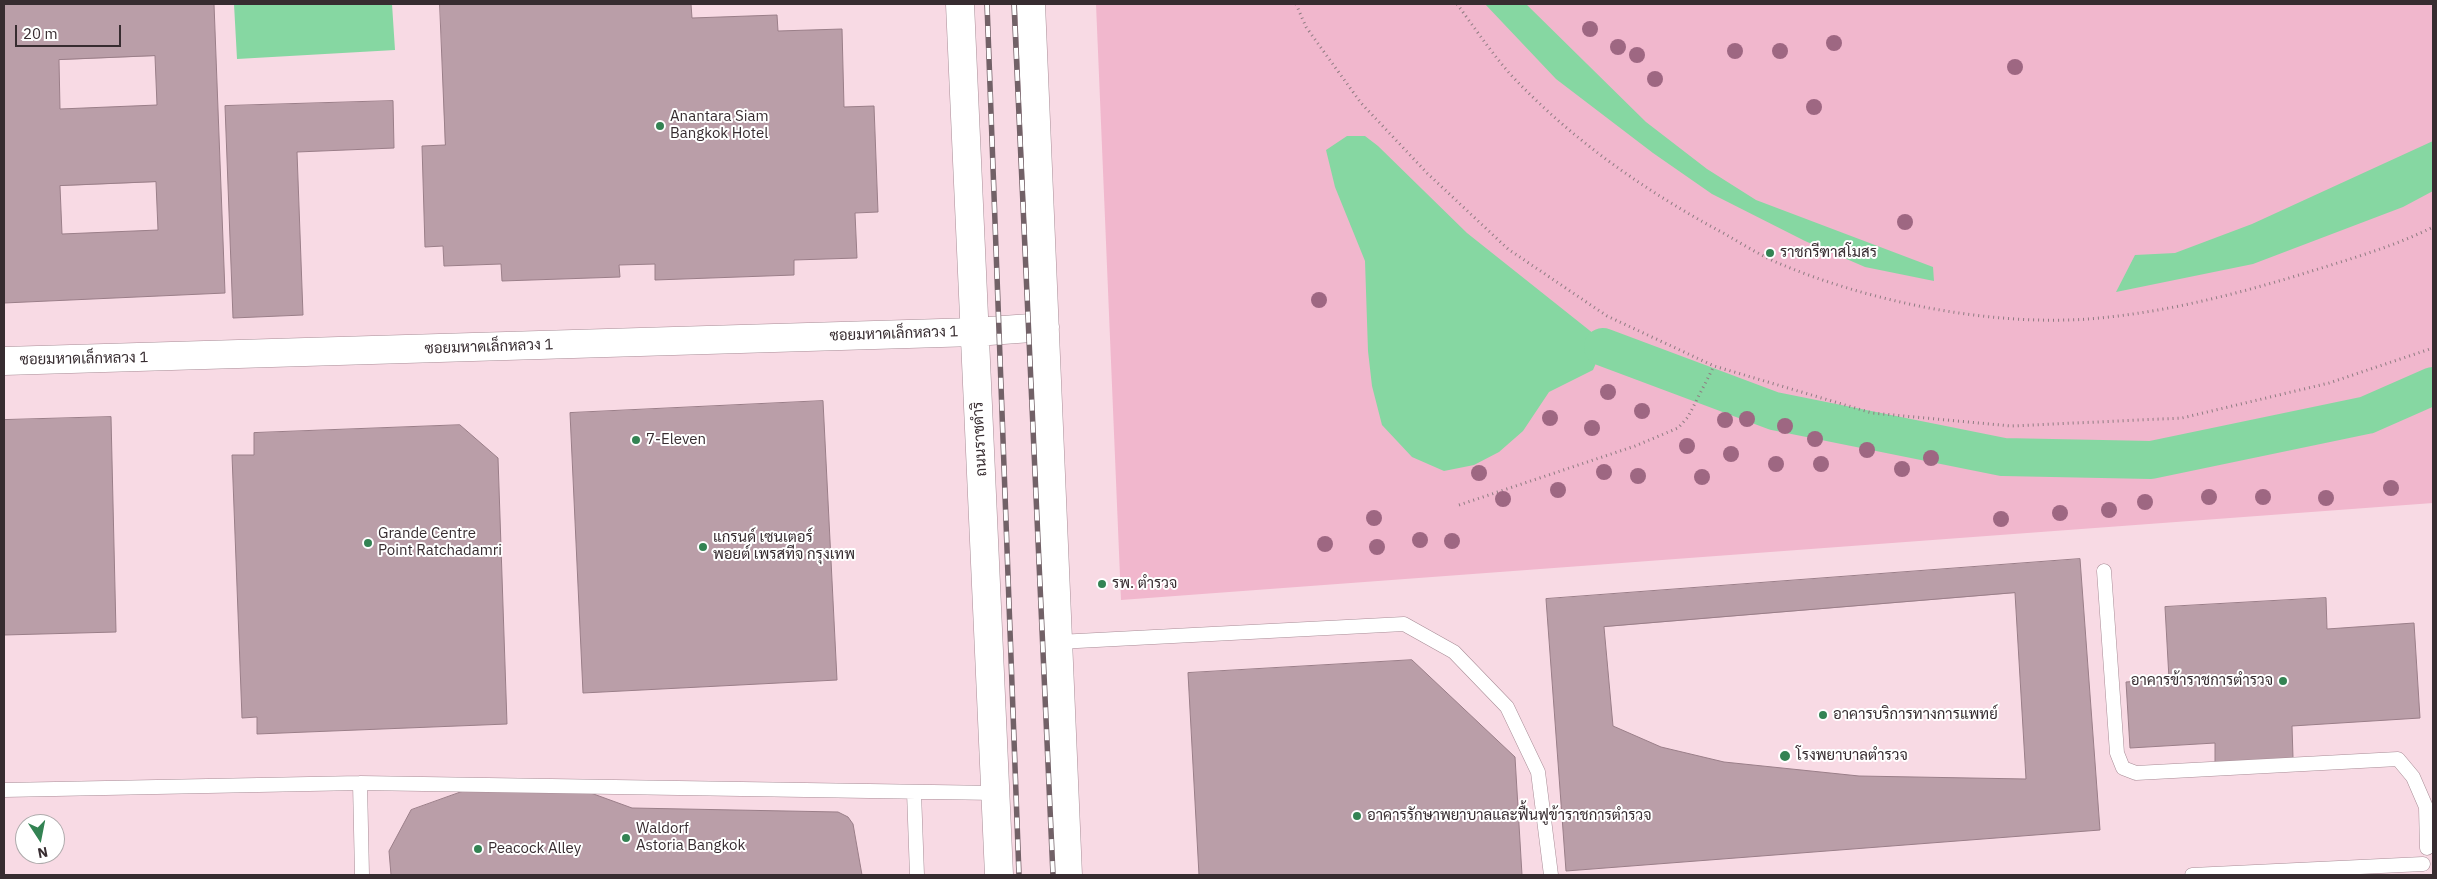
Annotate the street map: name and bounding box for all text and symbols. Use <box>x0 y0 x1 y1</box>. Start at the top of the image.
scale bar <box>18 15 124 47</box>
text: 20 m <box>23 24 58 43</box>
place label: Anantara Siam Bangkok Hotel <box>670 108 769 143</box>
marker: Anantara Siam Bangkok Hotel <box>654 120 666 132</box>
place label: ราชกรีฑาสโมสร <box>1780 244 1877 262</box>
marker: ราชกรีฑาสโมสร <box>1764 247 1776 259</box>
street label: ซอยมหาดเล็กหลวง 1 <box>829 323 959 345</box>
street label: ซอยมหาดเล็กหลวง 1 <box>424 336 554 358</box>
street label: ซอยมหาดเล็กหลวง 1 <box>19 349 149 369</box>
street label: ถนนราชดำริ <box>969 401 991 477</box>
place label: 7-Eleven <box>646 431 706 449</box>
marker: 7-Eleven <box>630 434 642 446</box>
place label: Grande Centre Point Ratchadamri <box>378 525 502 560</box>
place label: แกรนด์ เซนเตอร์ พอยต์ เพรสทีจ กรุงเทพ <box>713 529 855 564</box>
marker: Grande Centre Point Ratchadamri <box>362 537 374 549</box>
marker: แกรนด์ เซนเตอร์ พอยต์ เพรสทีจ กรุงเทพ <box>697 541 709 553</box>
place label: รพ. ตำรวจ <box>1112 575 1177 593</box>
marker: รพ. ตำรวจ <box>1096 578 1108 590</box>
place label: อาคารข้าราชการตำรวจ <box>2131 672 2273 690</box>
marker: อาคารข้าราชการตำรวจ <box>2277 675 2289 687</box>
place label: อาคารบริการทางการแพทย์ <box>1833 706 1998 724</box>
marker: อาคารบริการทางการแพทย์ <box>1817 709 1829 721</box>
place label: โรงพยาบาลตำรวจ <box>1796 747 1908 765</box>
marker: โรงพยาบาลตำรวจ <box>1778 749 1792 763</box>
place label: อาคารรักษาพยาบาลและฟื้นฟูข้าราชการตำรวจ <box>1367 807 1651 825</box>
marker: อาคารรักษาพยาบาลและฟื้นฟูข้าราชการตำรวจ <box>1351 810 1363 822</box>
north arrow <box>15 814 65 864</box>
place label: Waldorf Astoria Bangkok <box>636 820 745 855</box>
marker: Waldorf Astoria Bangkok <box>620 832 632 844</box>
place label: Peacock Alley <box>488 840 581 858</box>
text: N <box>36 843 49 863</box>
marker: Peacock Alley <box>472 843 484 855</box>

